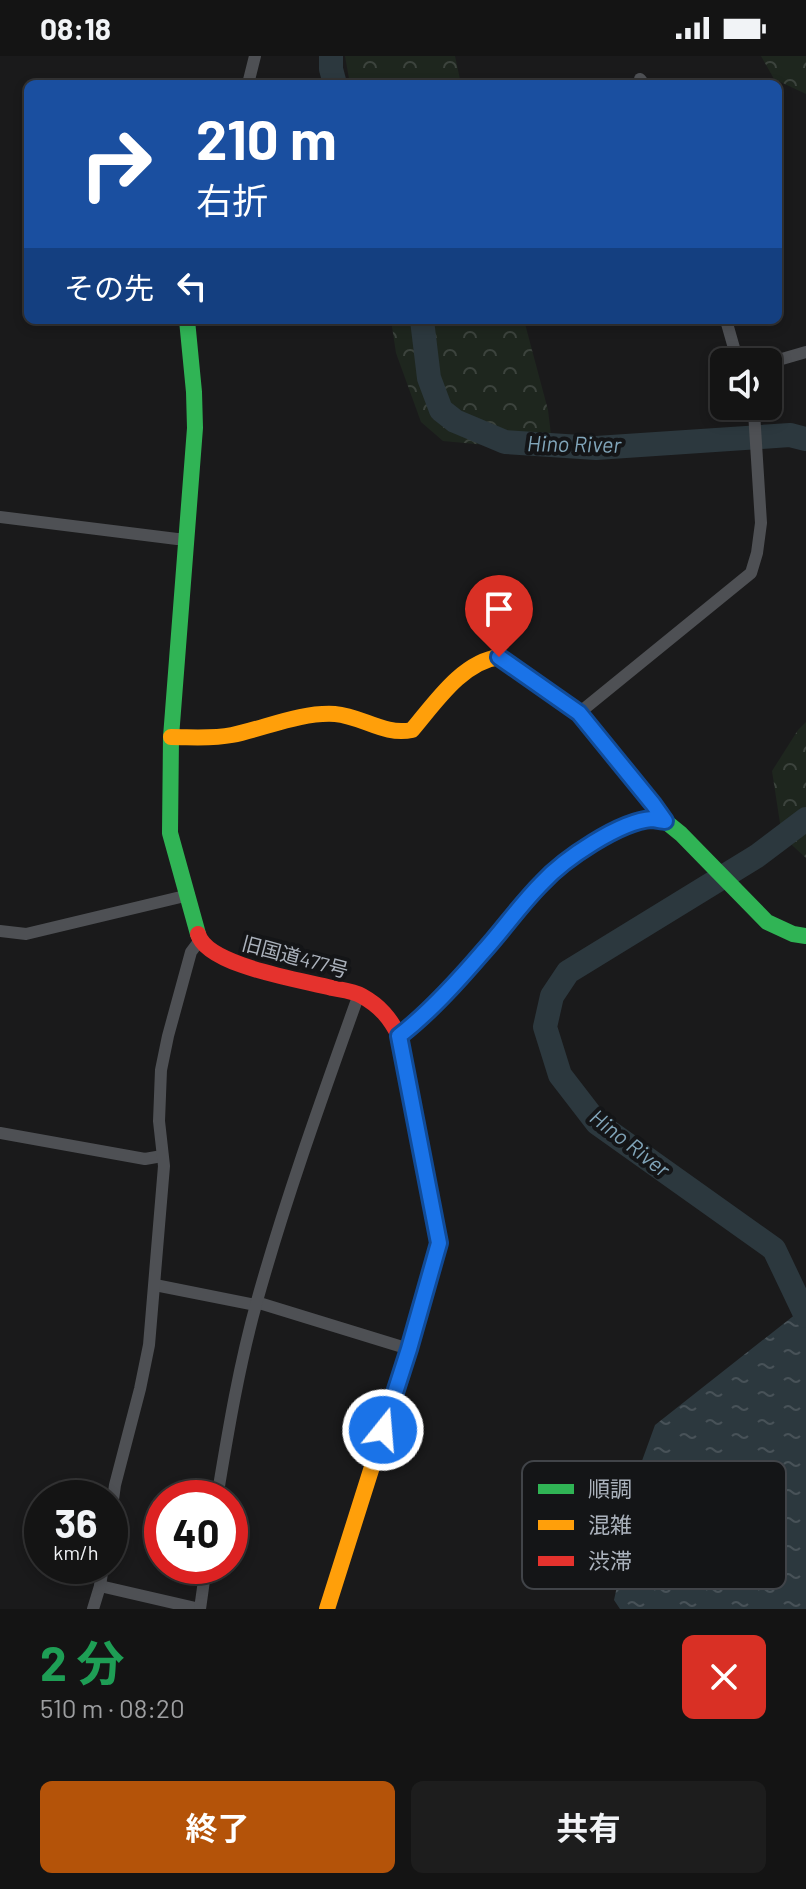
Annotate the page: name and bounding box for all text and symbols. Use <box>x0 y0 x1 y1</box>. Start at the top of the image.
text: 08:18 <box>40 10 111 46</box>
text: 210 m <box>196 104 337 171</box>
icon: right <box>64 112 168 216</box>
text: 右折 <box>196 178 268 221</box>
icon: left <box>170 264 214 308</box>
text: その先 <box>64 269 154 305</box>
map controls <box>710 348 782 420</box>
button: sound <box>710 348 782 420</box>
water label: Hino River <box>527 429 623 457</box>
pin <box>465 575 533 657</box>
icon: arrive <box>477 587 521 631</box>
street label: 旧国道477号 <box>239 930 351 982</box>
water label: Hino River <box>586 1103 677 1182</box>
position arrow <box>341 1388 425 1472</box>
legend <box>522 1461 786 1589</box>
text: 順調 <box>588 1475 632 1501</box>
speed limit sign: 40 <box>144 1480 248 1584</box>
text: 36 <box>54 1498 98 1546</box>
text: 混雑 <box>588 1511 632 1537</box>
text: km/h <box>53 1540 99 1564</box>
text: 渋滞 <box>588 1547 632 1573</box>
text: 2 分 <box>40 1633 124 1691</box>
button: close <box>682 1635 766 1719</box>
text: 510 m · 08:20 <box>40 1692 185 1723</box>
button: 終了 <box>40 1781 395 1873</box>
button: 共有 <box>411 1781 766 1873</box>

